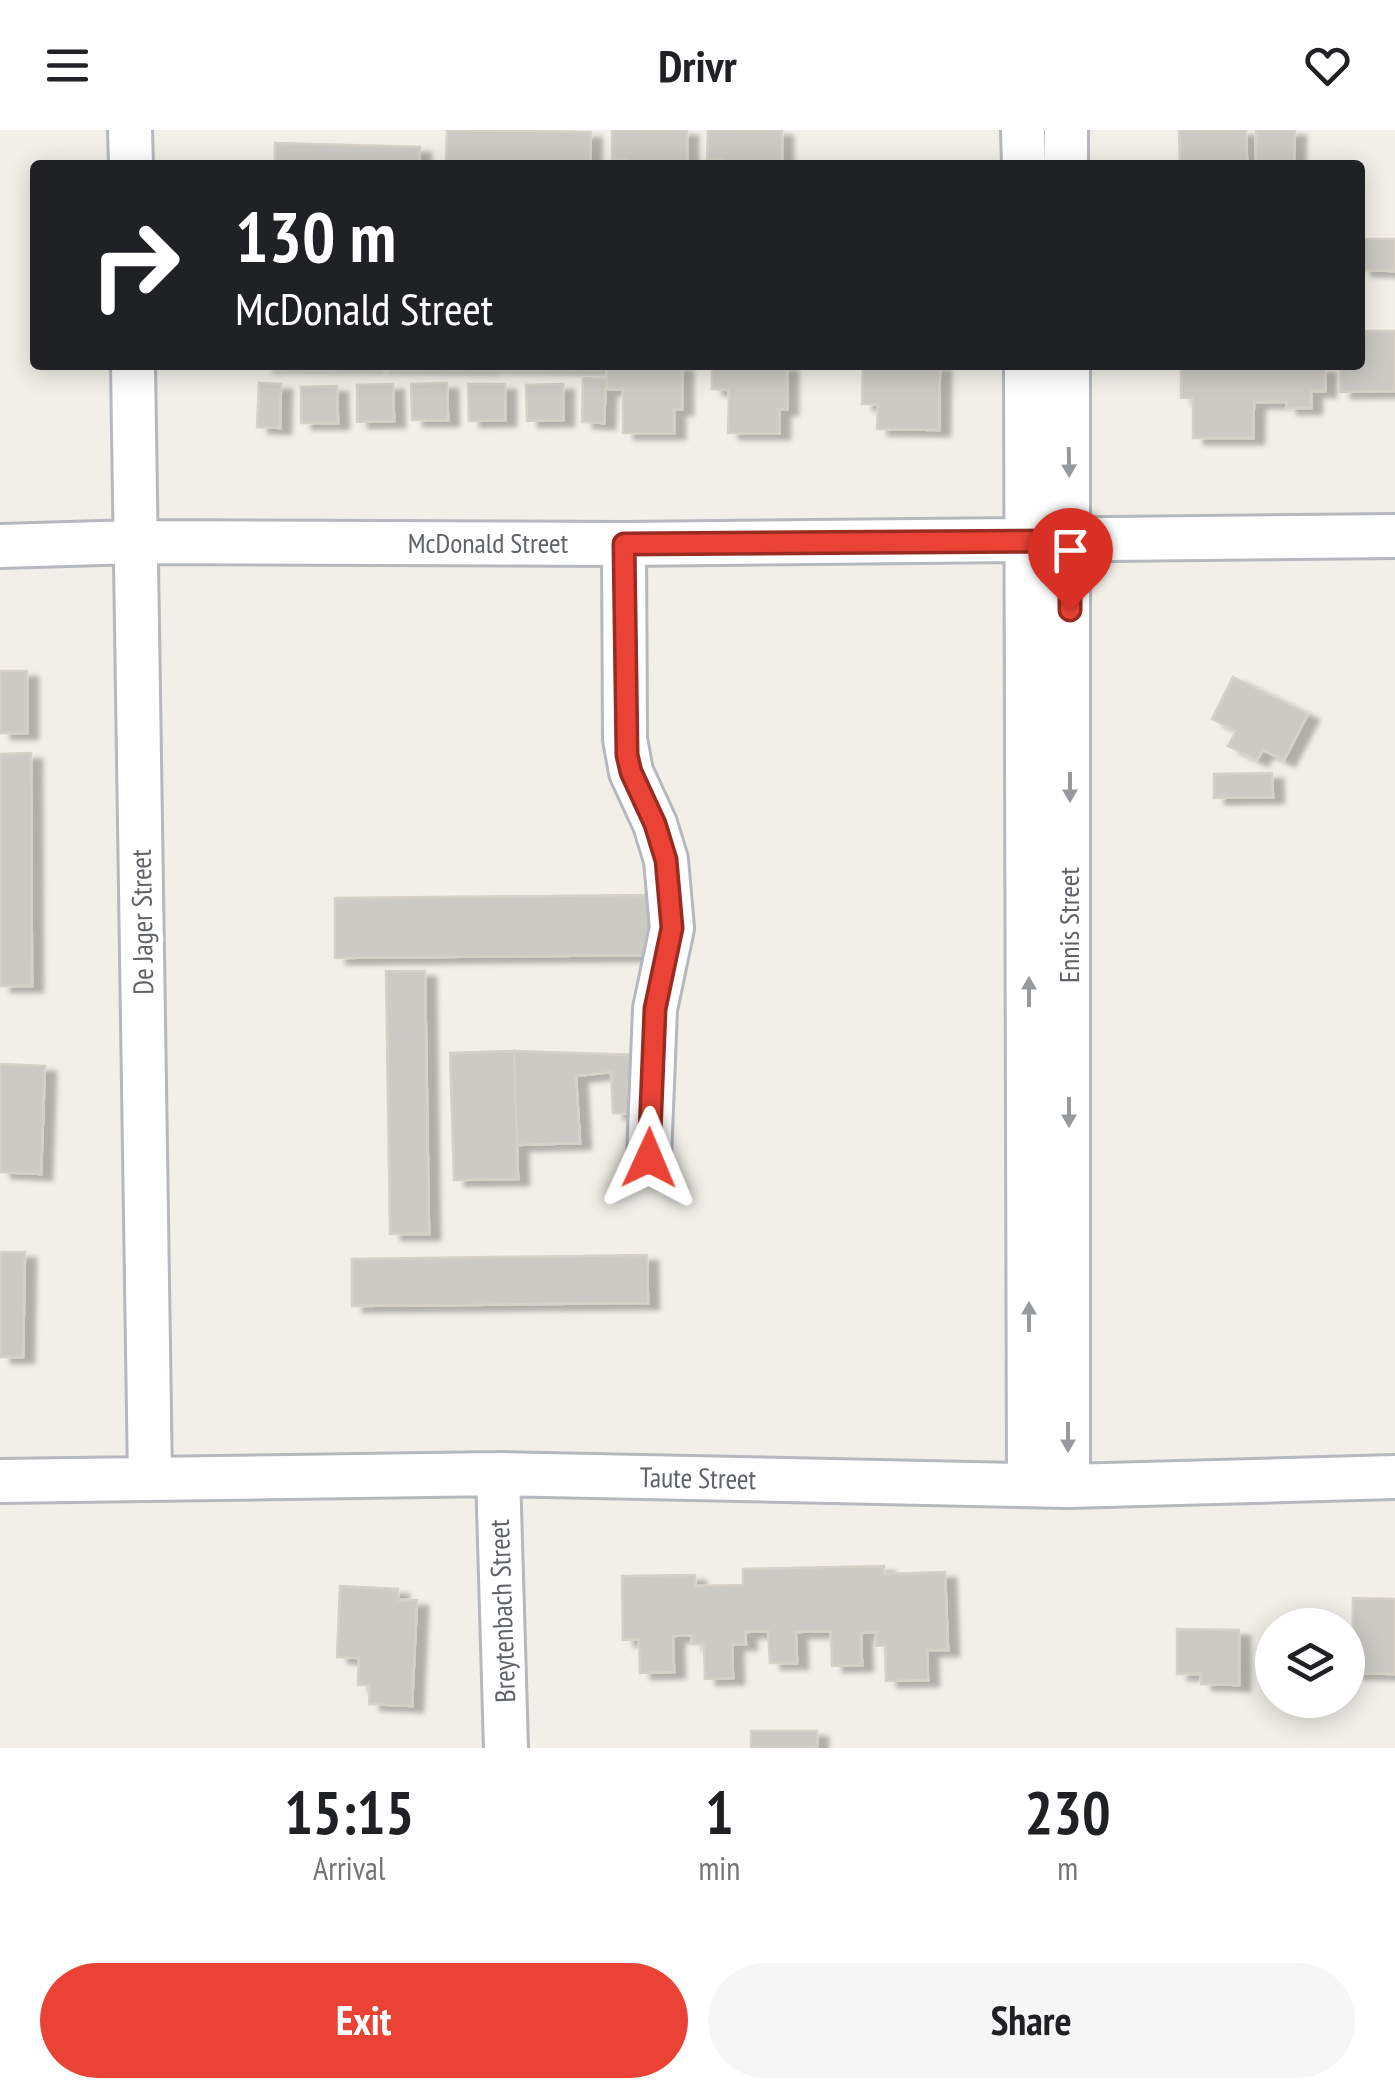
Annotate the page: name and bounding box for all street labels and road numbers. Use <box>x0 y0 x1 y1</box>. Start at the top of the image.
street label: McDonald Street <box>408 524 569 561</box>
street label: De Jager Street <box>122 849 161 995</box>
street label: Ennis Street <box>1050 867 1087 983</box>
street label: Taute Street <box>639 1458 757 1497</box>
street label: Breytenbach Street <box>480 1518 523 1703</box>

